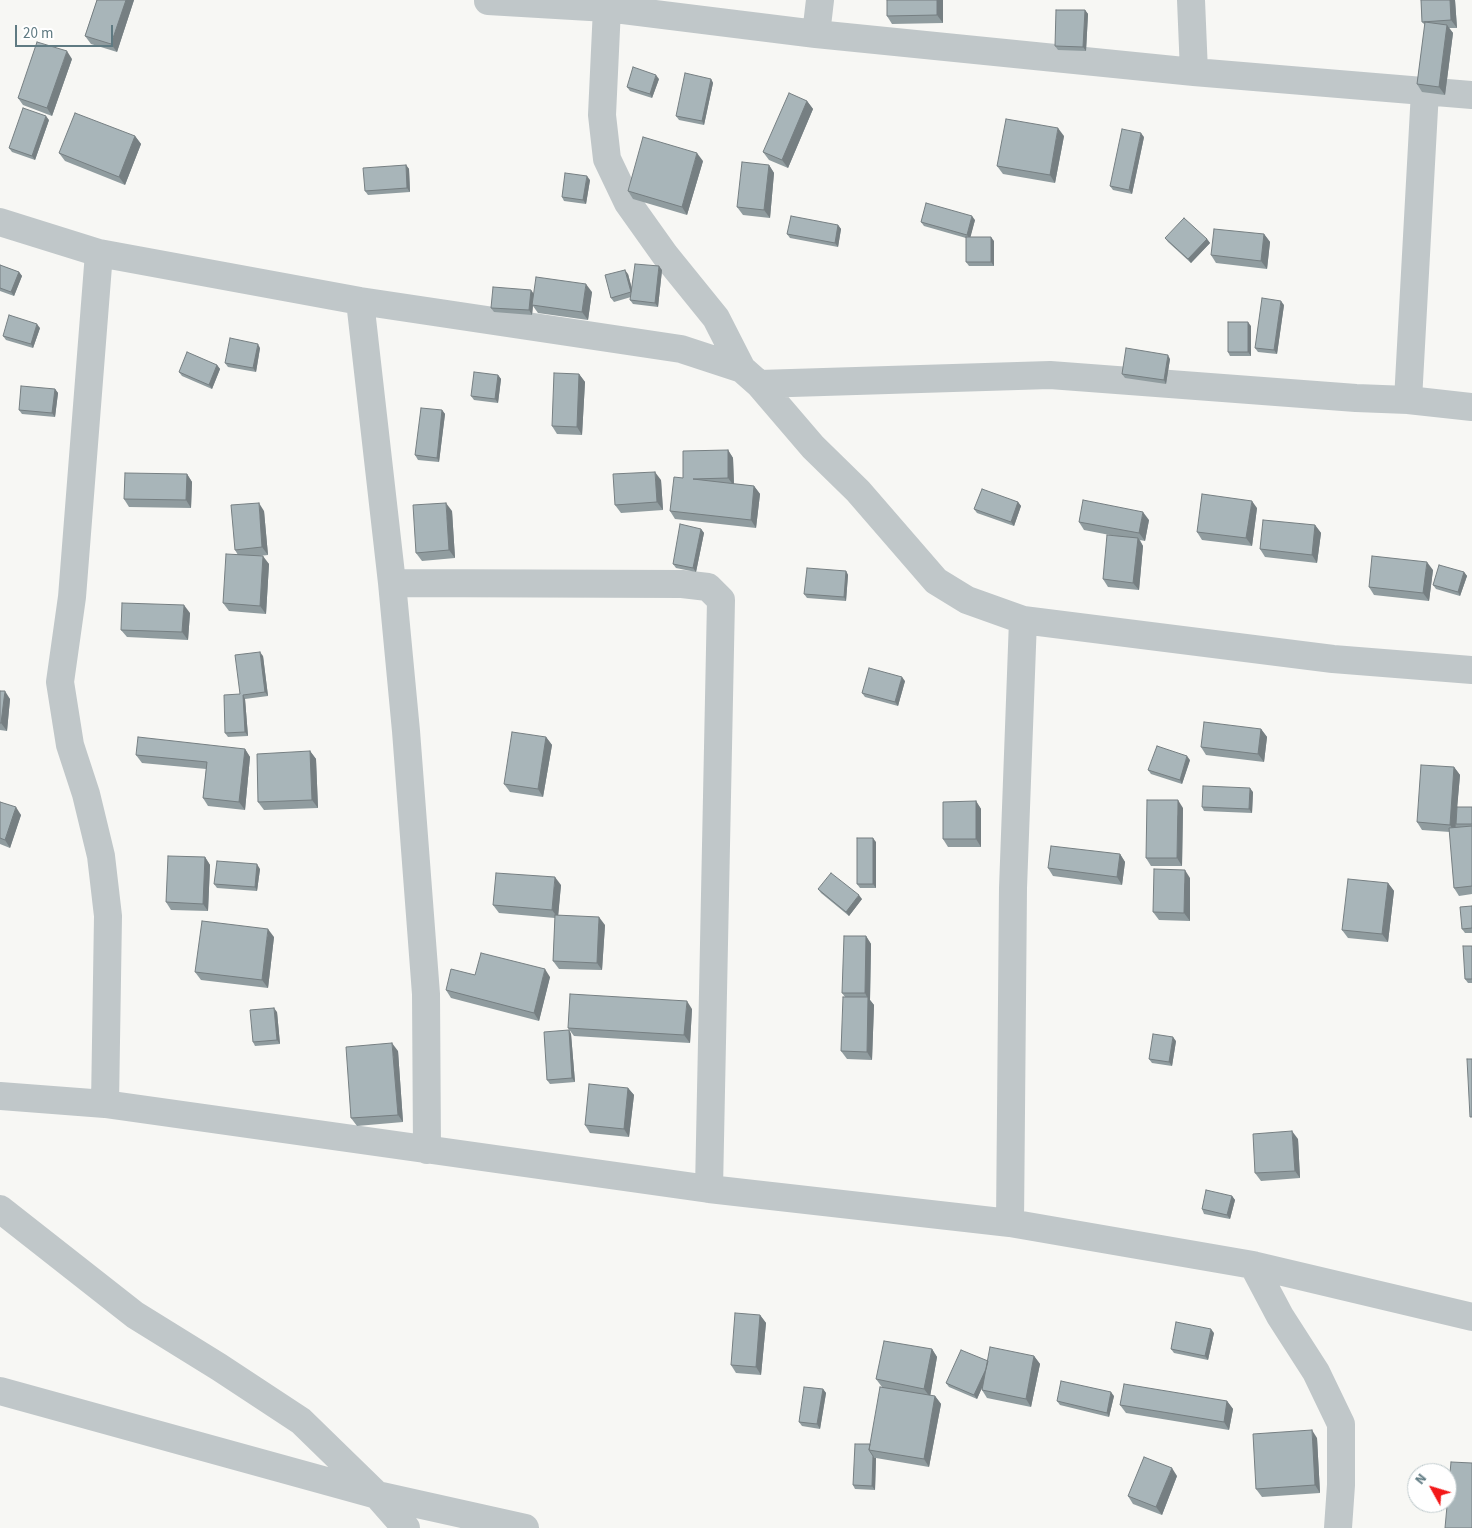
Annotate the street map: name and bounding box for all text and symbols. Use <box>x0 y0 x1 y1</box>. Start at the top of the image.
scale bar <box>18 15 115 47</box>
text: 20 m <box>23 23 53 44</box>
north arrow <box>1407 1463 1457 1513</box>
text: N <box>1410 1469 1432 1489</box>

